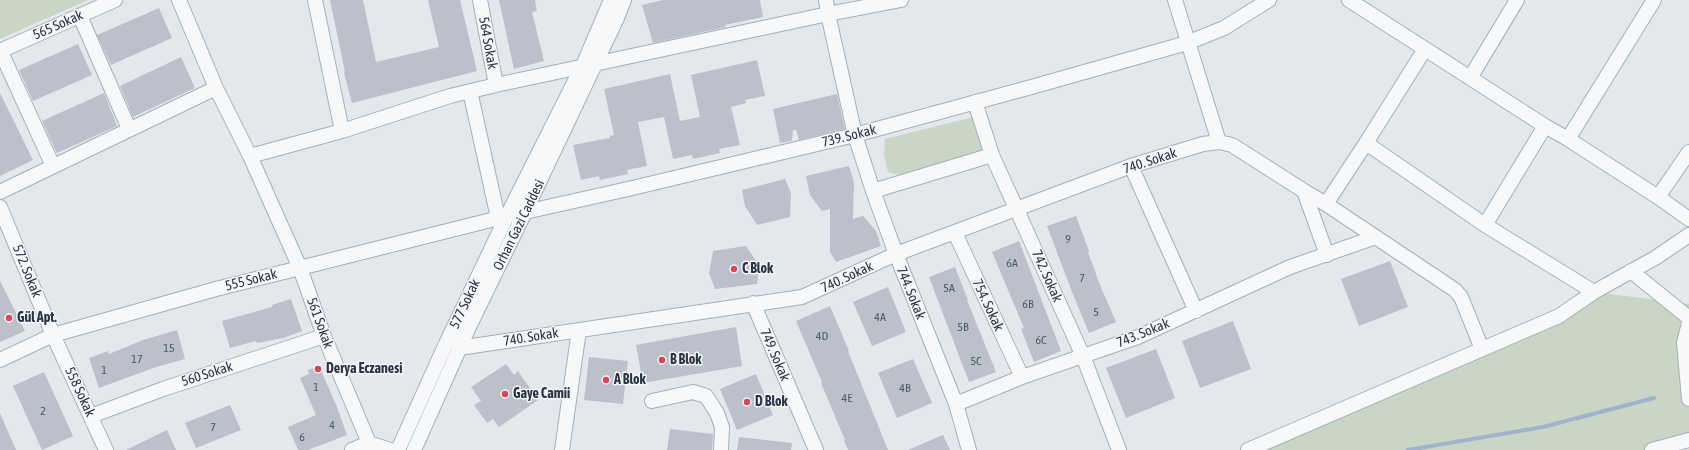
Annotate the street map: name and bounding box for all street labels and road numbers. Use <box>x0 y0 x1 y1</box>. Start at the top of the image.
street label: 565 Sokak <box>30 7 86 43</box>
street label: 564 Sokak <box>475 15 501 71</box>
street label: 739. Sokak <box>820 121 878 151</box>
street label: 740. Sokak <box>1121 144 1179 178</box>
street label: Orhan Gazi Caddesi <box>490 177 548 273</box>
street label: 572. Sokak <box>9 242 45 300</box>
street label: 742. Sokak <box>1028 247 1066 305</box>
street label: 740. Sokak <box>818 258 876 296</box>
street label: 744. Sokak <box>893 264 929 322</box>
street label: 555 Sokak <box>223 265 279 295</box>
street label: 577 Sokak <box>446 276 484 332</box>
street label: 754. Sokak <box>969 276 1007 334</box>
street label: 561 Sokak <box>303 295 337 351</box>
street label: 743. Sokak <box>1114 315 1172 351</box>
street label: 740. Sokak <box>502 324 560 350</box>
street label: 749. Sokak <box>756 326 794 384</box>
street label: 560 Sokak <box>179 358 235 390</box>
street label: 558 Sokak <box>61 364 99 420</box>

